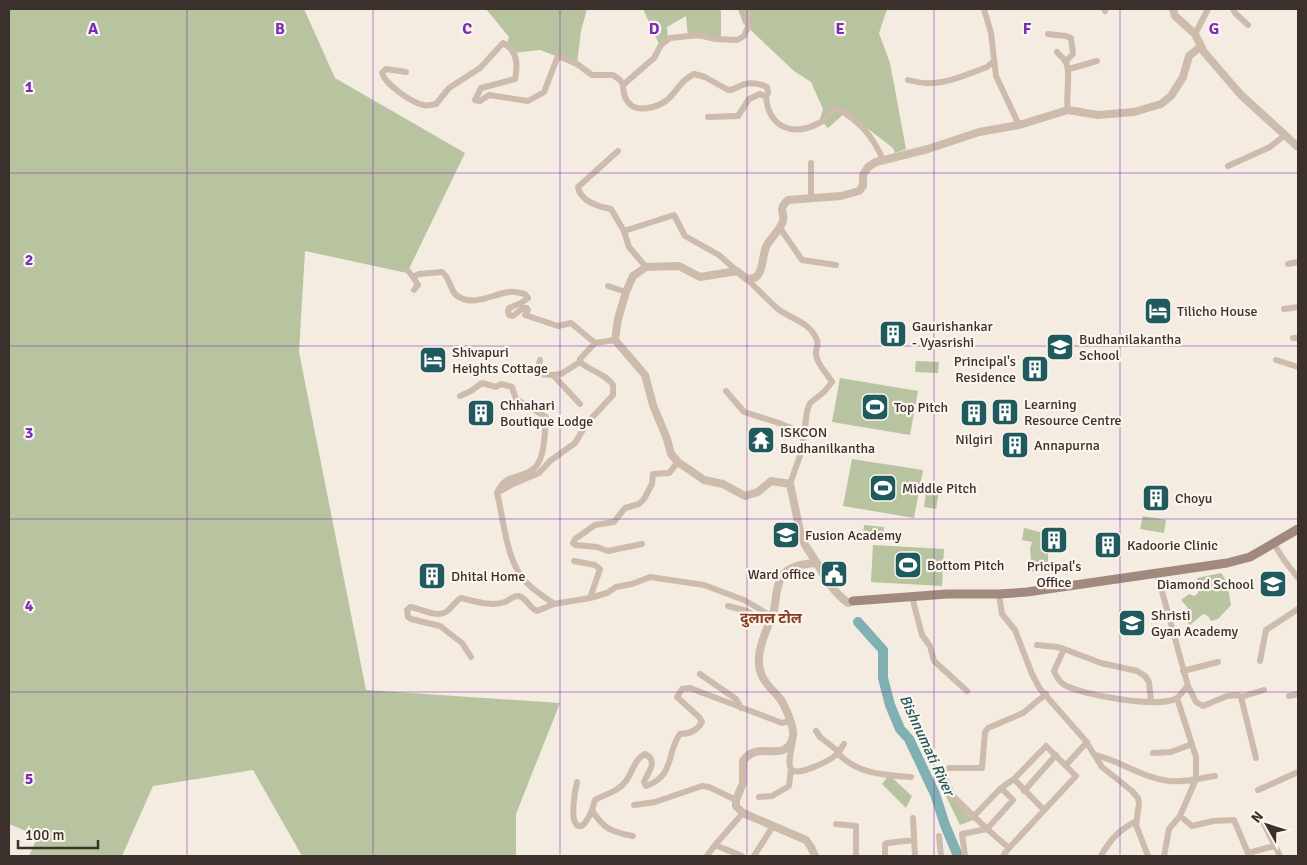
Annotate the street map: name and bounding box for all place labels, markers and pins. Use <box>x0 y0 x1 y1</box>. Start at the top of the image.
hotel icon: Tilicho House <box>1143 296 1173 326</box>
place label: Tilicho House <box>1177 303 1258 320</box>
place label: Gaurishankar - Vyasrishi <box>912 318 994 351</box>
building icon: Gaurishankar - Vyasrishi <box>878 319 908 349</box>
place label: Budhanilakantha School <box>1079 331 1181 364</box>
school or university icon: Budhanilakantha School <box>1045 332 1075 362</box>
place label: Shivapuri Heights Cottage <box>452 344 548 377</box>
hotel icon: Shivapuri Heights Cottage <box>418 345 448 375</box>
place label: Principal's Residence <box>954 353 1016 386</box>
building icon: Principal's Residence <box>1020 354 1050 384</box>
sports icon: Top Pitch <box>860 392 890 422</box>
place label: Learning Resource Centre <box>1024 396 1122 429</box>
place label: Chhahari Boutique Lodge <box>500 397 593 430</box>
building icon: Learning Resource Centre <box>990 397 1020 427</box>
building icon: Chhahari Boutique Lodge <box>466 398 496 428</box>
building icon: Nilgiri <box>959 398 989 428</box>
place label: Top Pitch <box>894 399 948 416</box>
place label: ISKCON Budhanilkantha <box>780 424 875 457</box>
temple icon: ISKCON Budhanilkantha <box>746 425 776 455</box>
building icon: Annapurna <box>1000 430 1030 460</box>
place label: Nilgiri <box>955 431 993 448</box>
place label: Annapurna <box>1034 437 1100 454</box>
sports icon: Middle Pitch <box>868 473 898 503</box>
place label: Middle Pitch <box>902 480 977 497</box>
building icon: Choyu <box>1141 483 1171 513</box>
place label: Choyu <box>1175 490 1212 507</box>
school or university icon: Fusion Academy <box>771 520 801 550</box>
building icon: Pricipal's Office <box>1039 525 1069 555</box>
place label: Fusion Academy <box>805 527 902 544</box>
building icon: Kadoorie Clinic <box>1093 530 1123 560</box>
place label: Kadoorie Clinic <box>1127 537 1218 554</box>
sports icon: Bottom Pitch <box>893 550 923 580</box>
place label: Bottom Pitch <box>927 557 1004 574</box>
place label: Pricipal's Office <box>1027 558 1081 591</box>
public building icon: Ward office <box>819 559 849 589</box>
building icon: Dhital Home <box>417 561 447 591</box>
place label: Ward office <box>748 566 815 583</box>
place label: Dhital Home <box>451 568 526 585</box>
school or university icon: Diamond School <box>1258 569 1288 599</box>
place label: Diamond School <box>1157 576 1254 593</box>
place label: Shristi Gyan Academy <box>1151 607 1239 640</box>
school or university icon: Shristi Gyan Academy <box>1117 608 1147 638</box>

